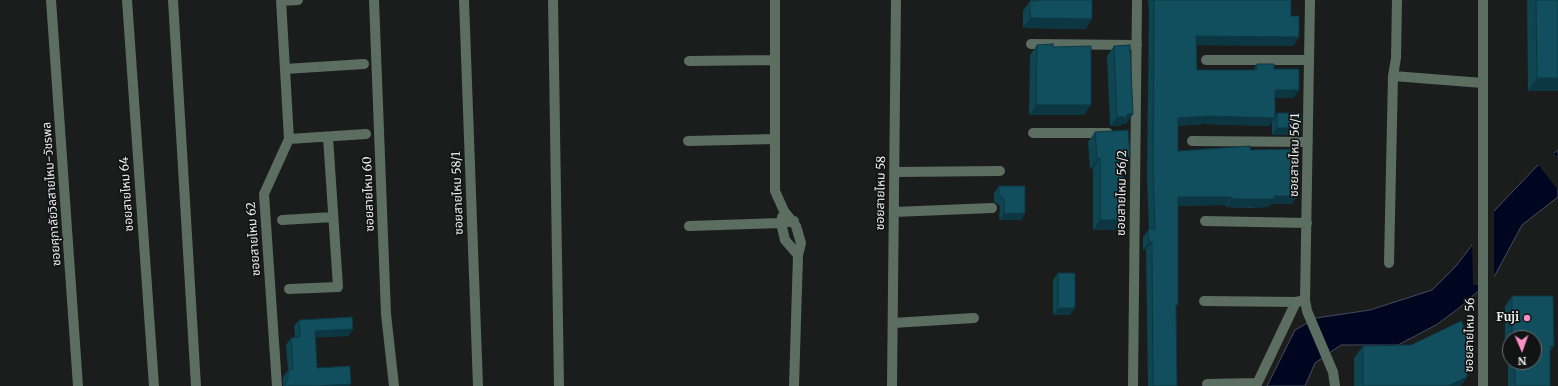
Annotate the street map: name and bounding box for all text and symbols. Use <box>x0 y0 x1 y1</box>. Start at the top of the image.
street label: ซอยสายไหม 56/1 <box>1287 113 1303 197</box>
street label: ซอยศุภาลัยวิลสายไหม-วัชรพล <box>40 121 64 267</box>
street label: ซอยสายไหม 56/2 <box>1114 150 1130 236</box>
street label: ซอยสายไหม 58/1 <box>449 151 467 235</box>
street label: ซอยสายไหม 64 <box>117 156 137 232</box>
street label: ซอยสายไหม 60 <box>360 156 378 232</box>
street label: ซอยสายไหม 58 <box>873 156 889 230</box>
street label: ซอยสายไหม 62 <box>244 201 264 277</box>
street label: ซอยสายไหม 56 <box>1462 298 1478 372</box>
place label: Fuji <box>1496 311 1519 325</box>
marker: Fuji <box>1522 313 1532 323</box>
north arrow <box>1502 330 1542 370</box>
text: N <box>1518 354 1527 368</box>

